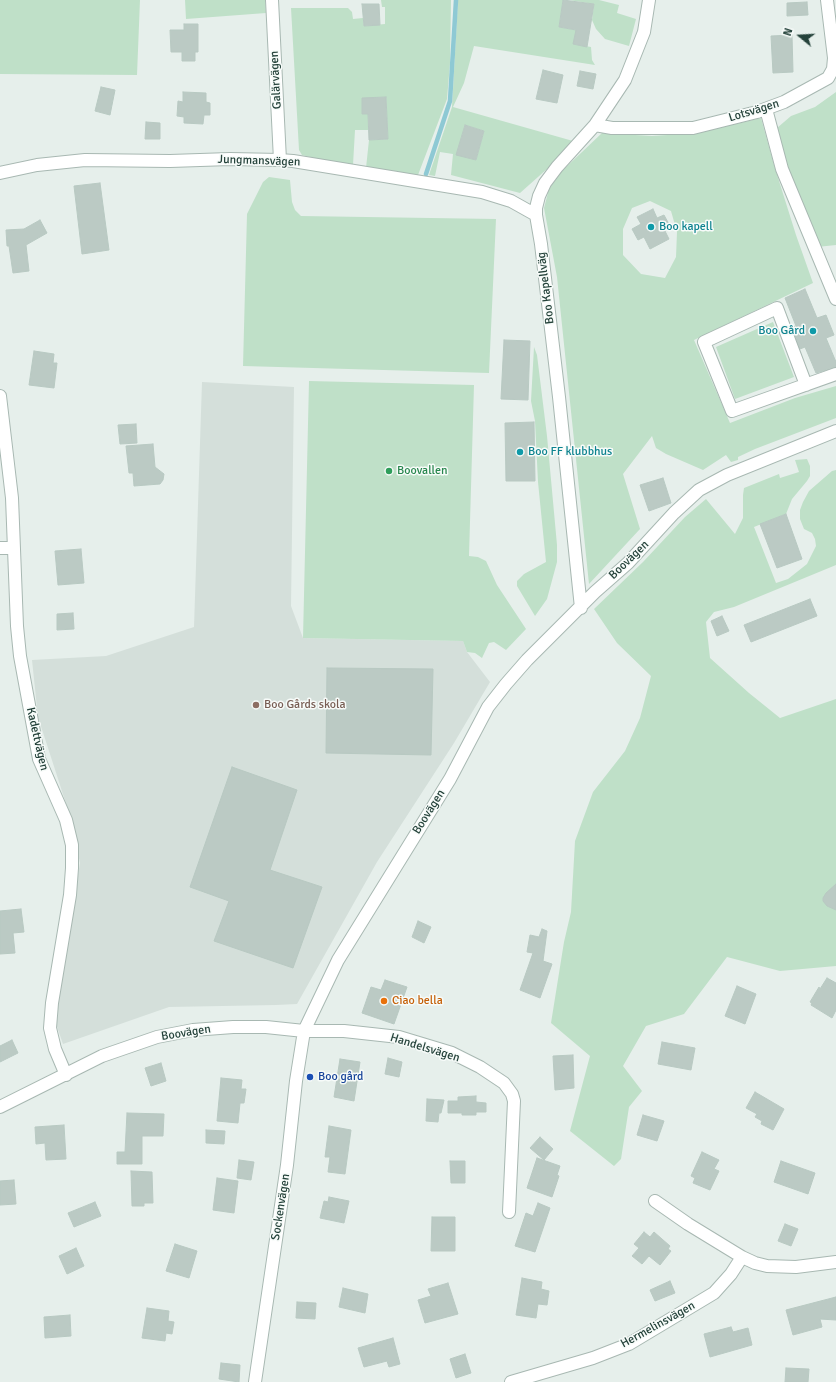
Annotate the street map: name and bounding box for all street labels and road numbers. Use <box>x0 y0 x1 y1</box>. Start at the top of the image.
street label: Galärvägen <box>267 50 285 110</box>
street label: Lotsvägen <box>727 97 781 125</box>
street label: Jungmansvägen <box>217 152 301 170</box>
street label: Boo Kapellväg <box>534 251 558 325</box>
street label: Boovägen <box>606 537 652 583</box>
street label: Kadettvägen <box>23 706 51 772</box>
street label: Boovägen <box>410 787 448 837</box>
street label: Boovägen <box>160 1022 212 1044</box>
street label: Handelsvägen <box>388 1031 462 1065</box>
street label: Sockenvägen <box>269 1173 293 1241</box>
street label: Hermelinsvägen <box>618 1299 698 1351</box>

